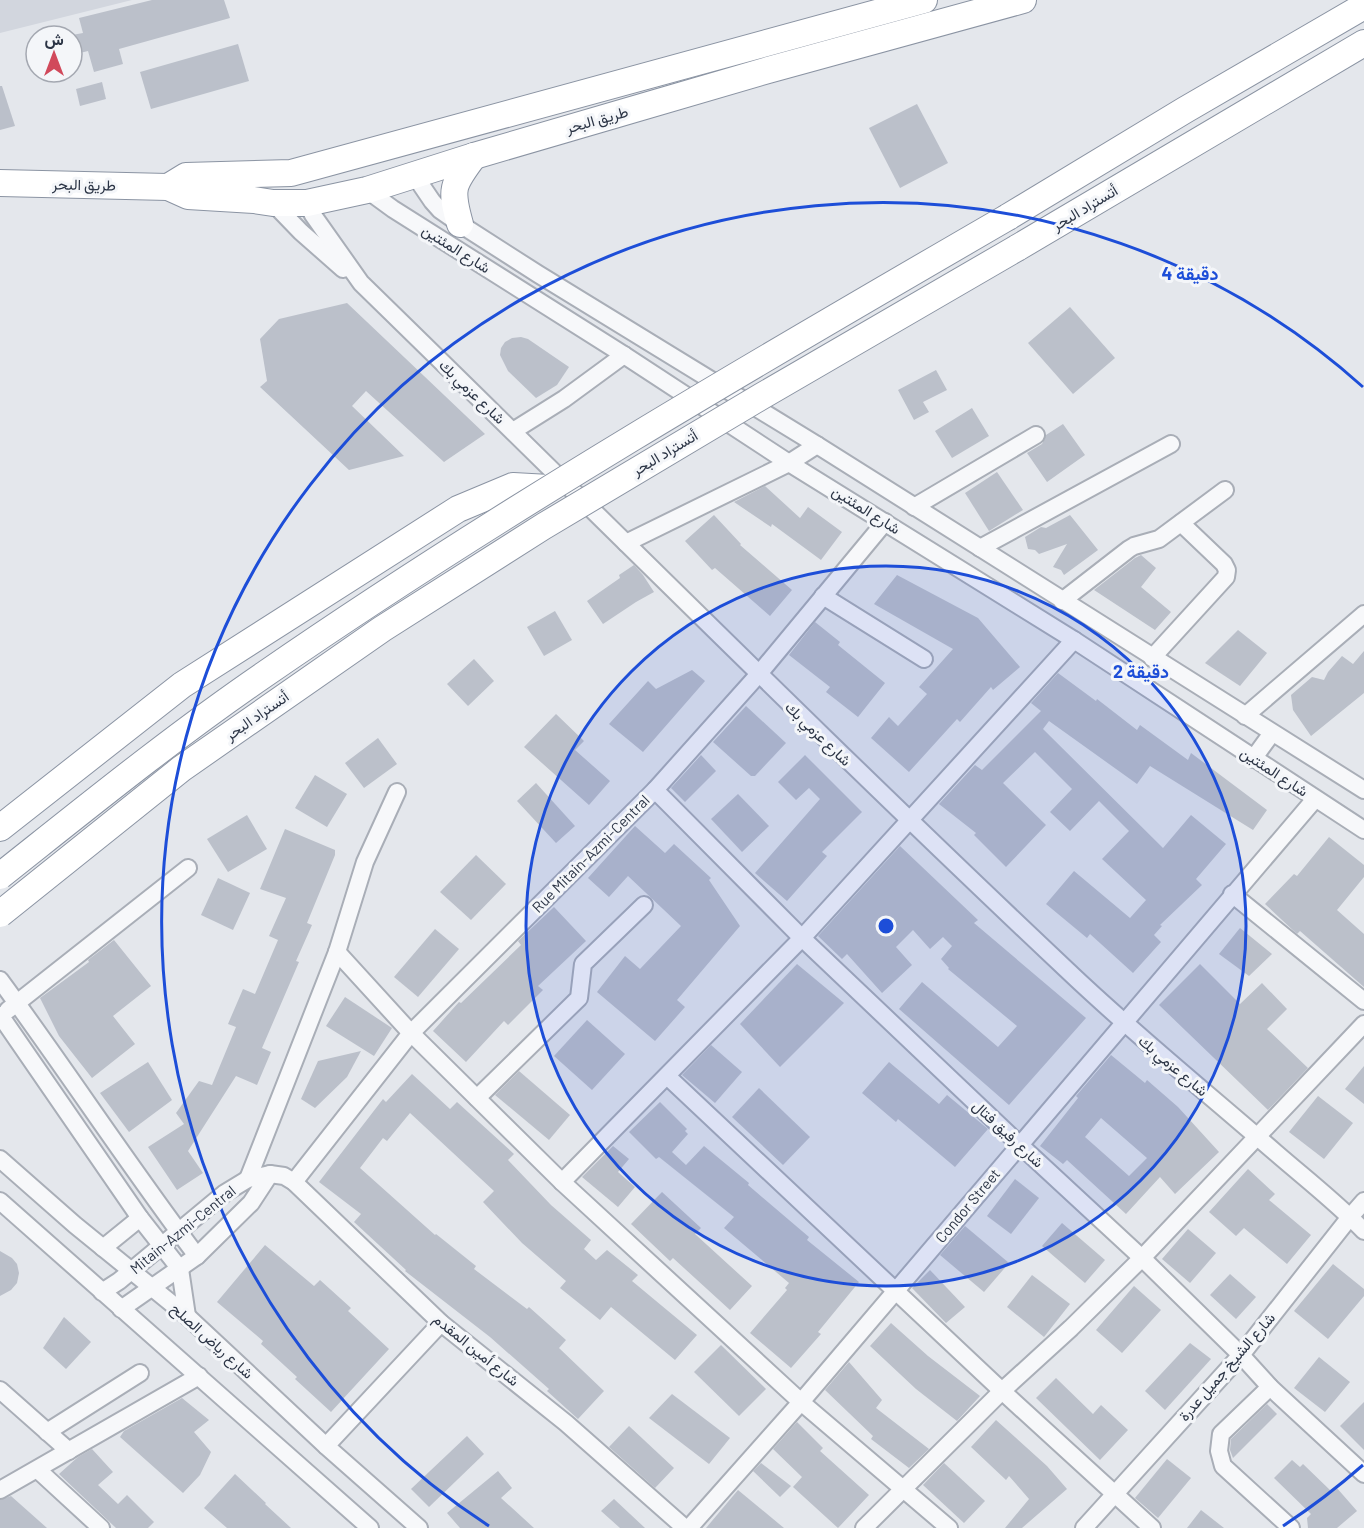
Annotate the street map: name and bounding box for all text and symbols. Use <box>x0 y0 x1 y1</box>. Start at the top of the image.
north arrow <box>24 24 84 84</box>
text: ش <box>44 29 64 49</box>
street label: طريق البحر <box>563 102 631 139</box>
street label: طريق البحر <box>51 174 116 196</box>
street label: أتستراد البحر <box>1047 180 1122 235</box>
street label: شارع المئتين <box>417 220 494 279</box>
text: 4 دقيقة <box>1162 262 1218 285</box>
street label: شارع عزمي بك <box>432 355 510 431</box>
street label: أتستراد البحر <box>627 425 702 480</box>
street label: شارع المئتين <box>827 481 904 540</box>
text: 2 دقيقة <box>1113 660 1169 683</box>
street label: أتستراد البحر <box>220 686 293 745</box>
street label: شارع عزمي بك <box>778 697 856 773</box>
street label: شارع المئتين <box>1236 743 1312 802</box>
street label: Rue Mitain-Azmi-Central <box>528 791 653 916</box>
centre of rings <box>876 916 896 936</box>
street label: شارع عزمي بك <box>1132 1031 1212 1103</box>
street label: شارع رفيق فتال <box>967 1096 1048 1173</box>
street label: Condor Street <box>931 1165 1003 1246</box>
street label: Mitain-Azmi-Central <box>126 1181 239 1277</box>
street label: شارع رياض الصلح <box>166 1299 258 1384</box>
street label: شارع الشيخ جميل عدرة <box>1174 1308 1281 1426</box>
street label: شارع أمين المقدم <box>428 1309 523 1392</box>

